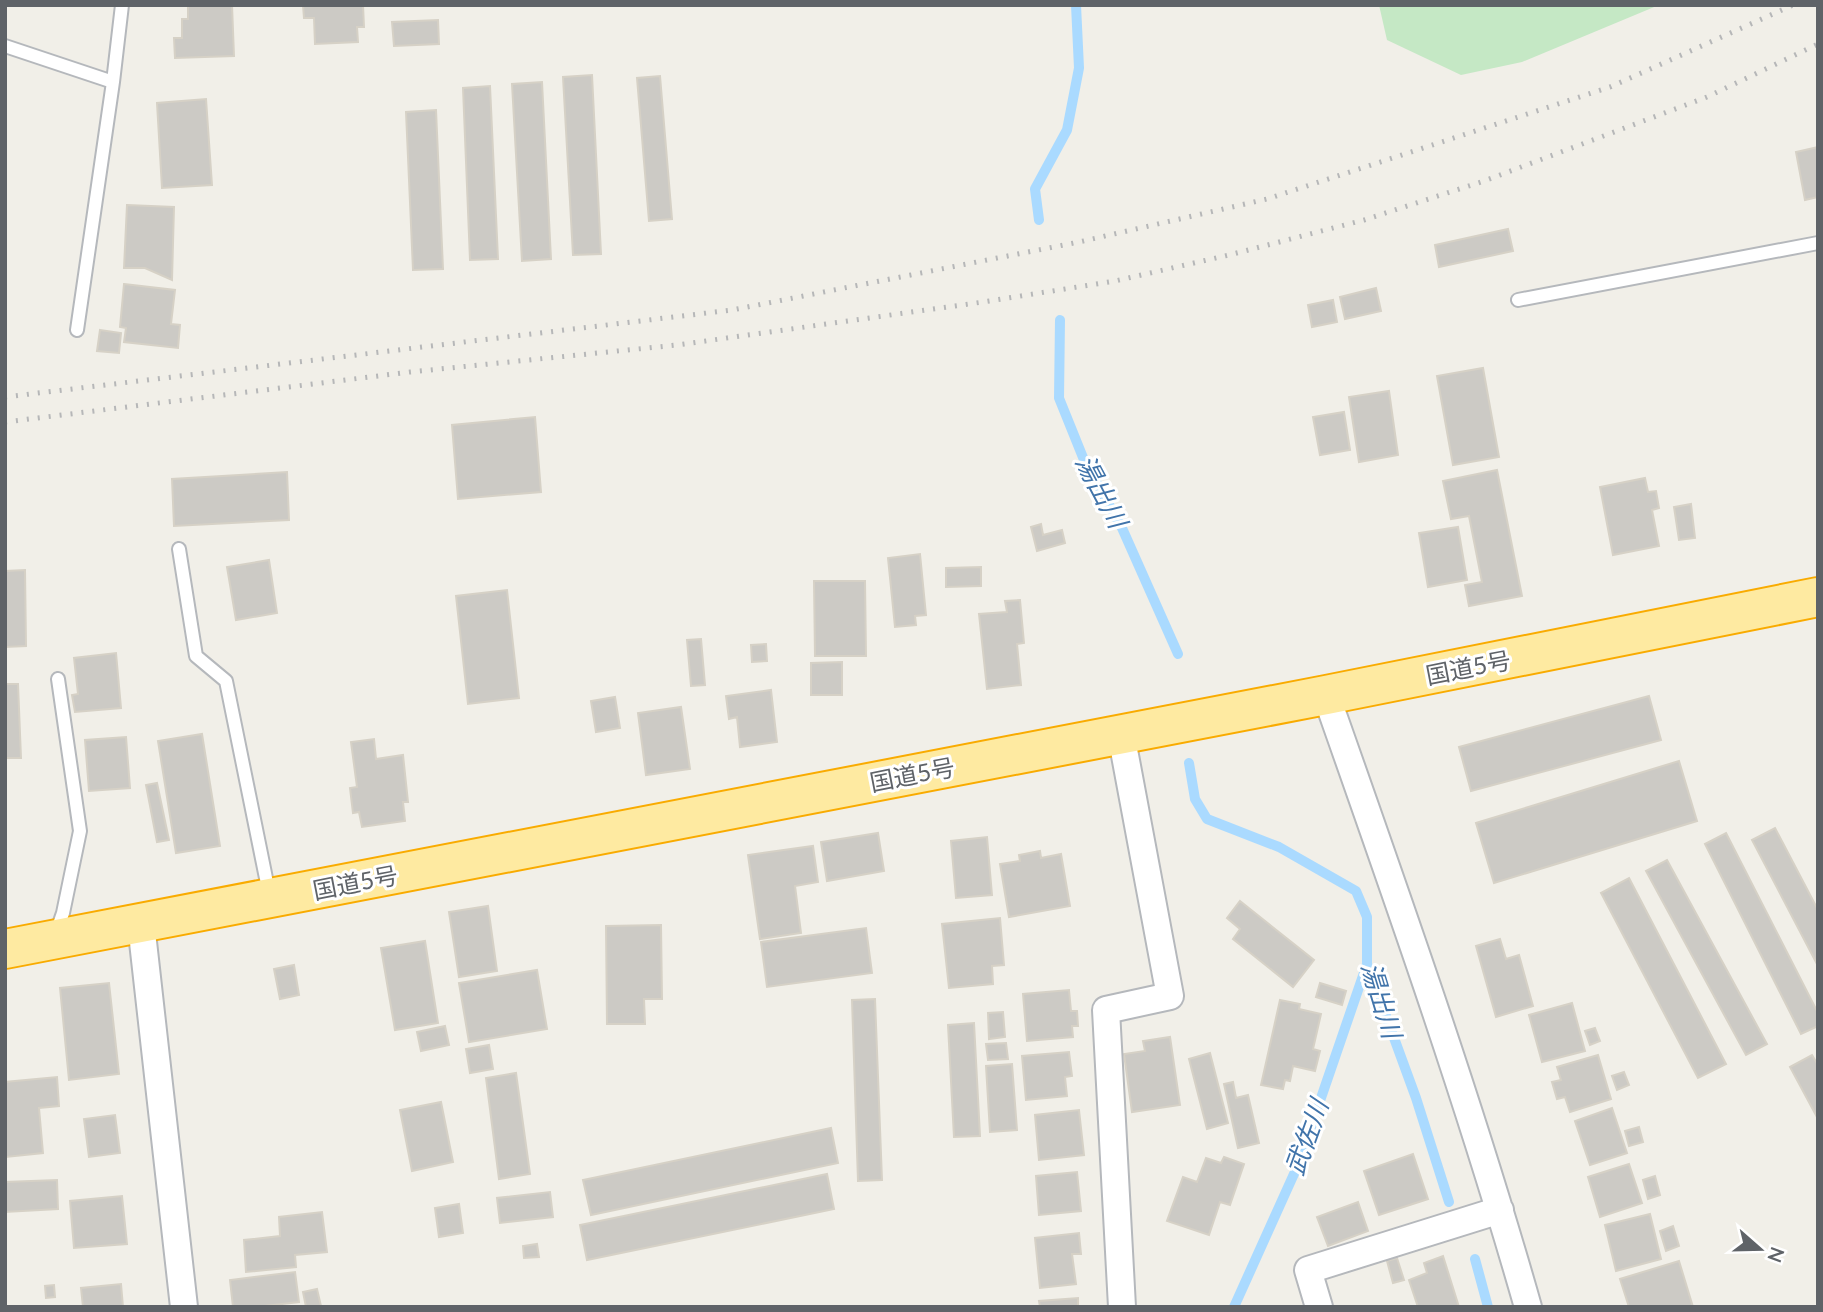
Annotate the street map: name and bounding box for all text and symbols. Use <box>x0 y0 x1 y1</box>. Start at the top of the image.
water label: 湯出川 <box>1070 449 1136 536</box>
street label: 国道5号 <box>1423 645 1513 689</box>
street label: 国道5号 <box>867 752 957 796</box>
street label: 国道5号 <box>310 860 400 904</box>
water label: 湯出川 <box>1355 958 1410 1045</box>
water label: 武佐川 <box>1278 1092 1335 1179</box>
north arrow <box>1725 1214 1795 1284</box>
text: N <box>1763 1244 1790 1266</box>

